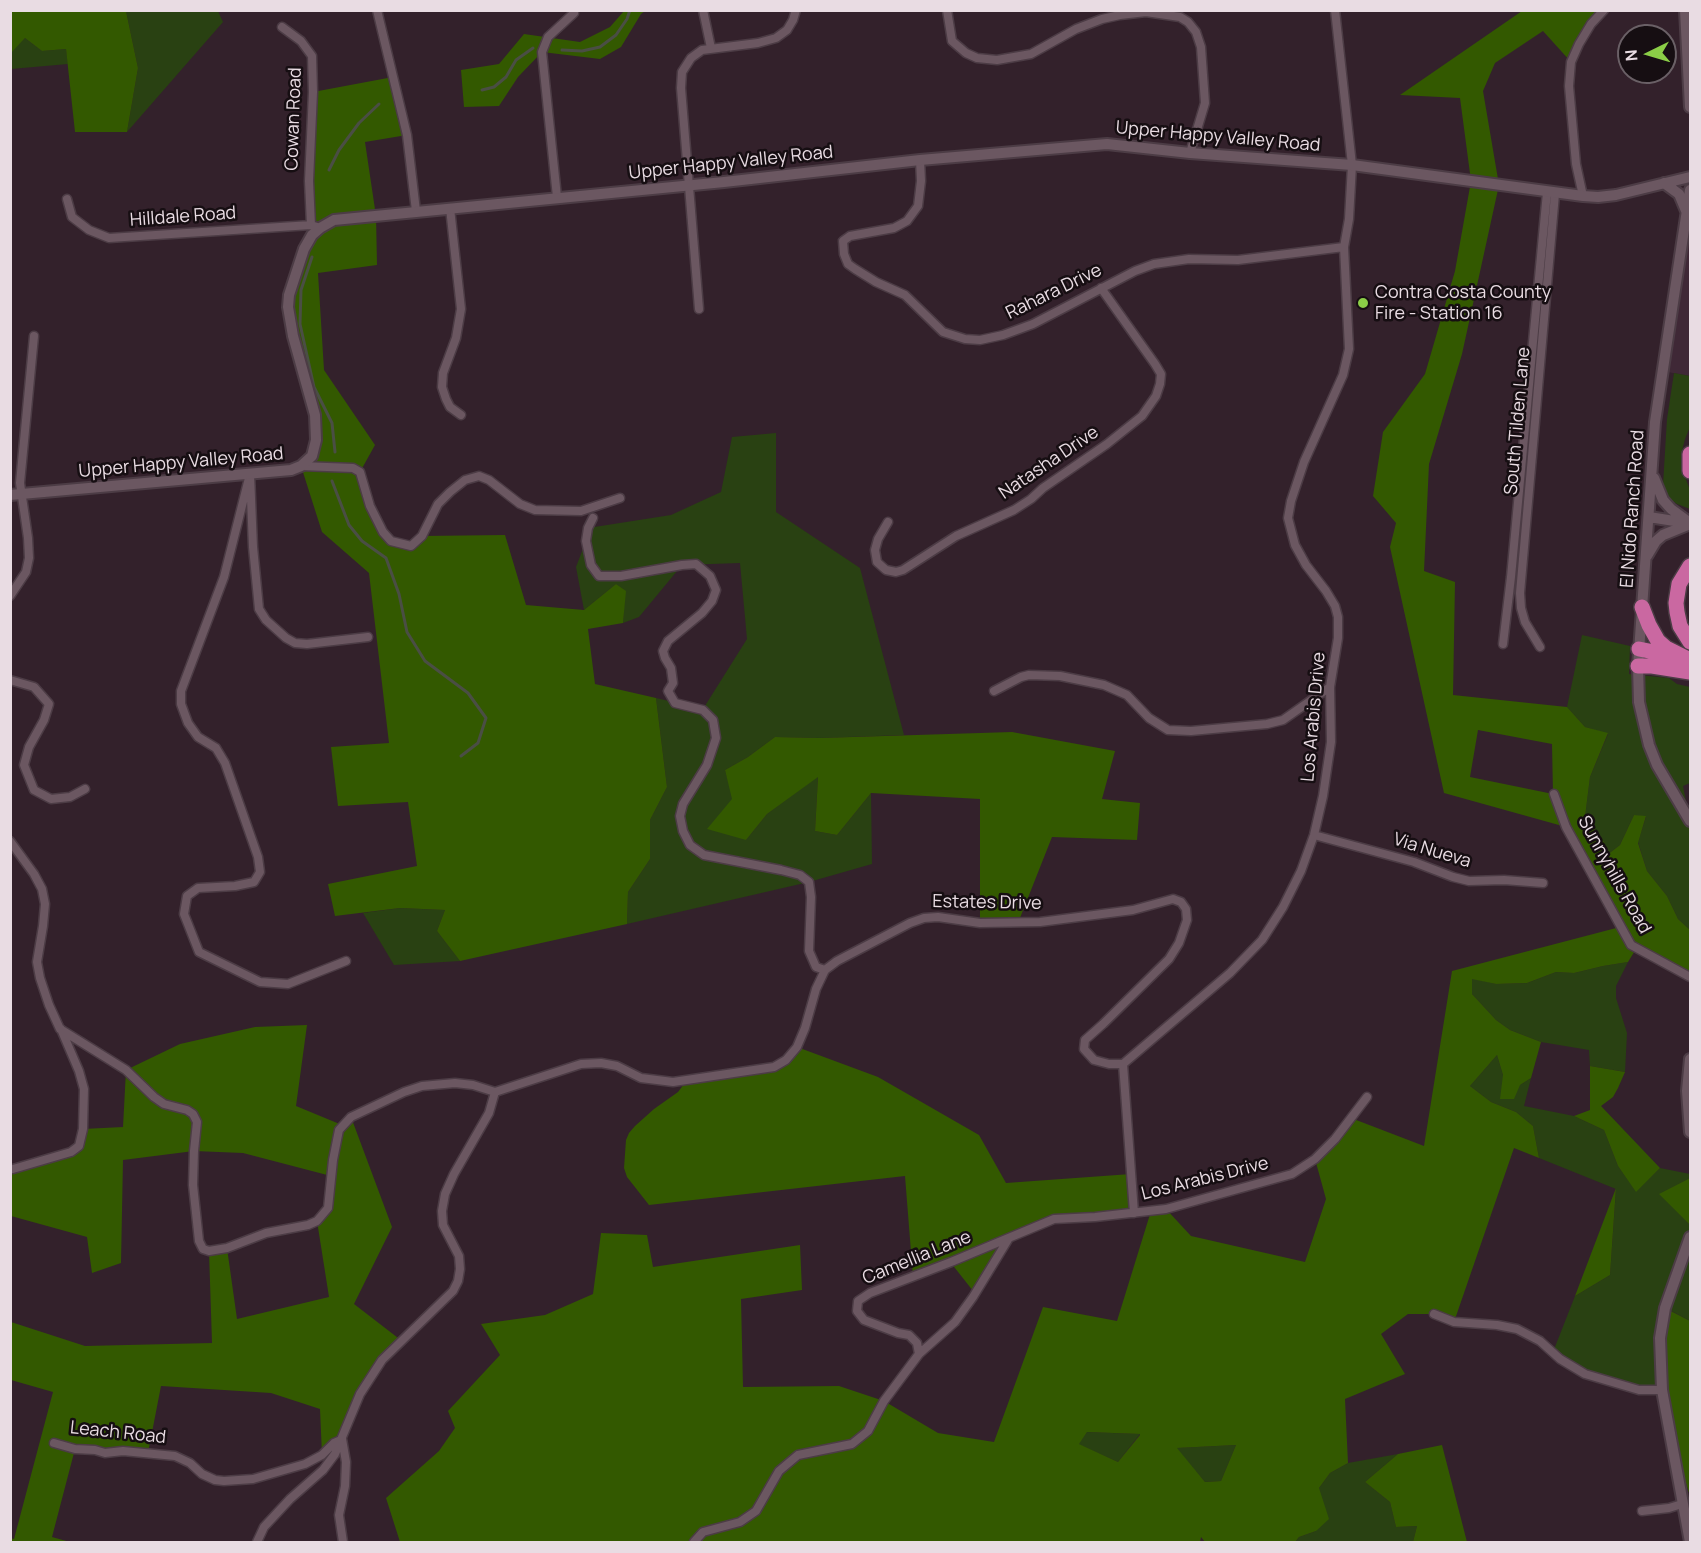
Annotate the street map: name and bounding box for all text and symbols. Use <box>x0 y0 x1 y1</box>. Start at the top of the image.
north arrow <box>1617 24 1677 84</box>
text: N <box>1620 49 1643 62</box>
street label: Cowan Road <box>281 67 307 171</box>
street label: Upper Happy Valley Road <box>1115 117 1321 157</box>
street label: Upper Happy Valley Road <box>628 142 834 184</box>
street label: Hilldale Road <box>129 203 237 231</box>
street label: Rahara Drive <box>1003 260 1105 324</box>
place label: Contra Costa County Fire - Station 16 <box>1375 282 1551 324</box>
marker: Contra Costa County Fire - Station 16 <box>1356 296 1370 310</box>
street label: South Tilden Lane <box>1501 346 1535 496</box>
street label: Natasha Drive <box>995 422 1103 504</box>
street label: El Nido Ranch Road <box>1617 429 1649 589</box>
street label: Upper Happy Valley Road <box>78 443 284 483</box>
street label: Los Arabis Drive <box>1298 651 1330 783</box>
street label: Sunnyhills Road <box>1573 812 1655 938</box>
street label: Via Nueva <box>1391 829 1473 873</box>
street label: Estates Drive <box>932 891 1042 915</box>
street label: Los Arabis Drive <box>1139 1153 1271 1205</box>
street label: Camellia Lane <box>860 1226 974 1290</box>
street label: Leach Road <box>69 1417 167 1449</box>

